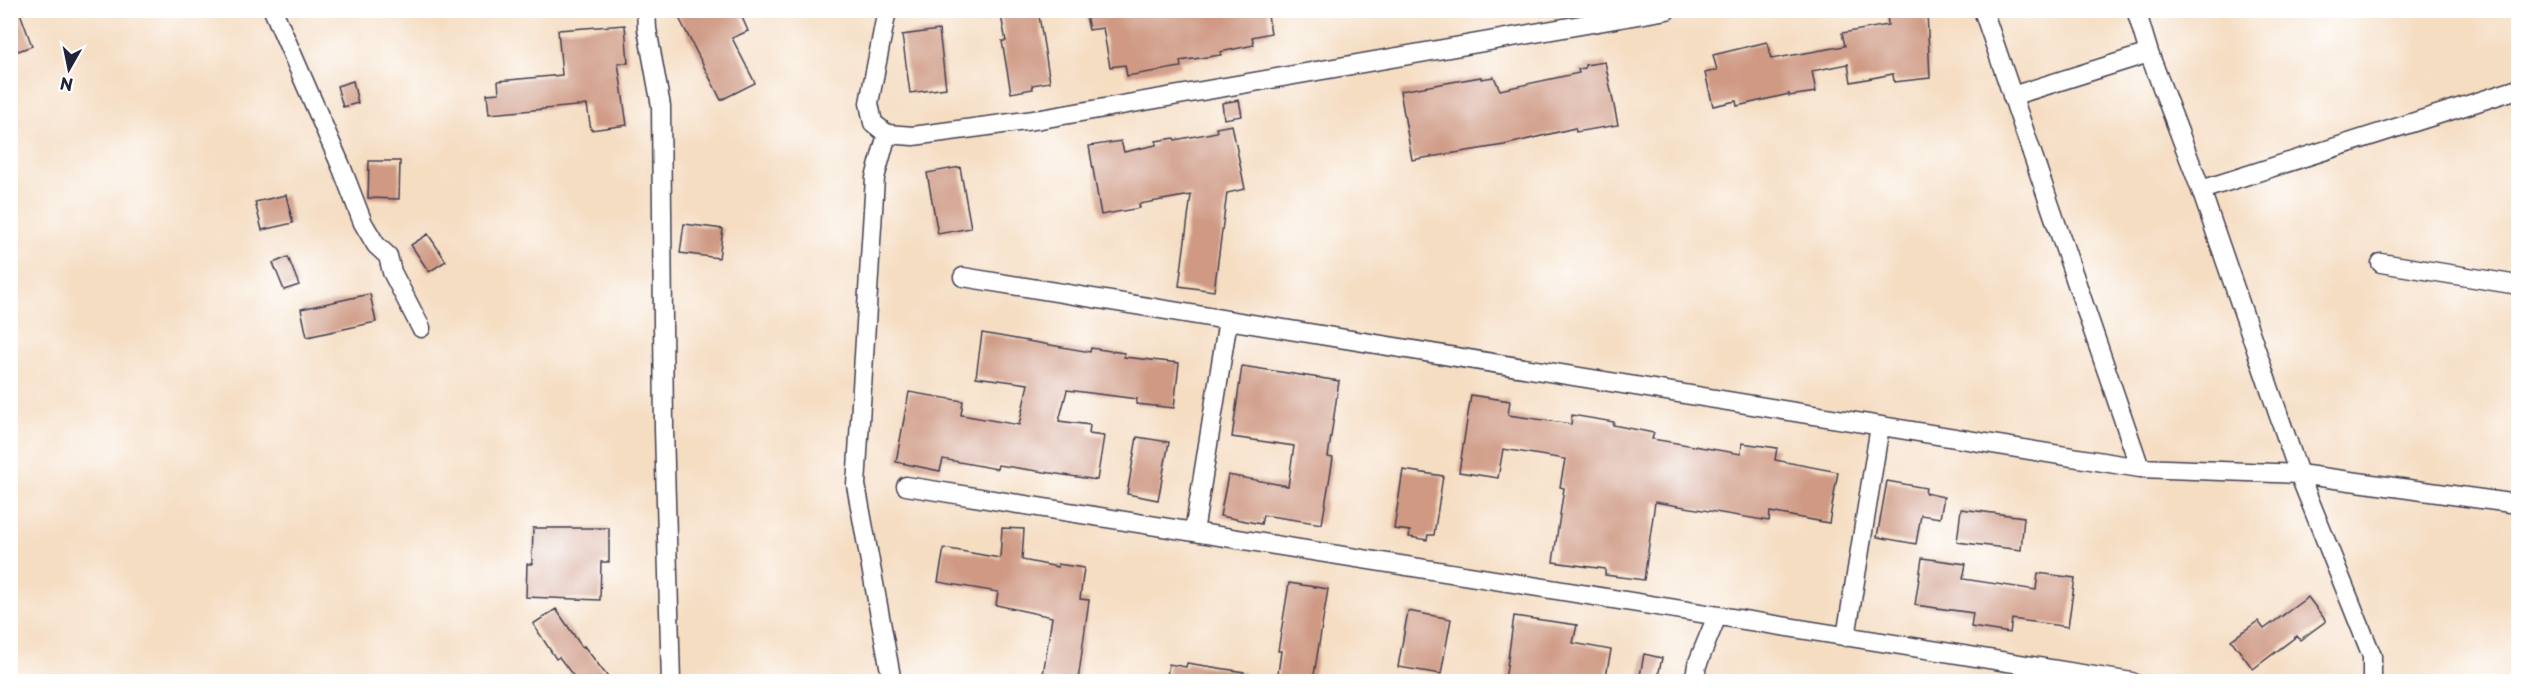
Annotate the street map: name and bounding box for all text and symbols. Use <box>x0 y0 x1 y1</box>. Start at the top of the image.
north arrow <box>39 39 99 99</box>
text: N <box>58 72 75 98</box>

